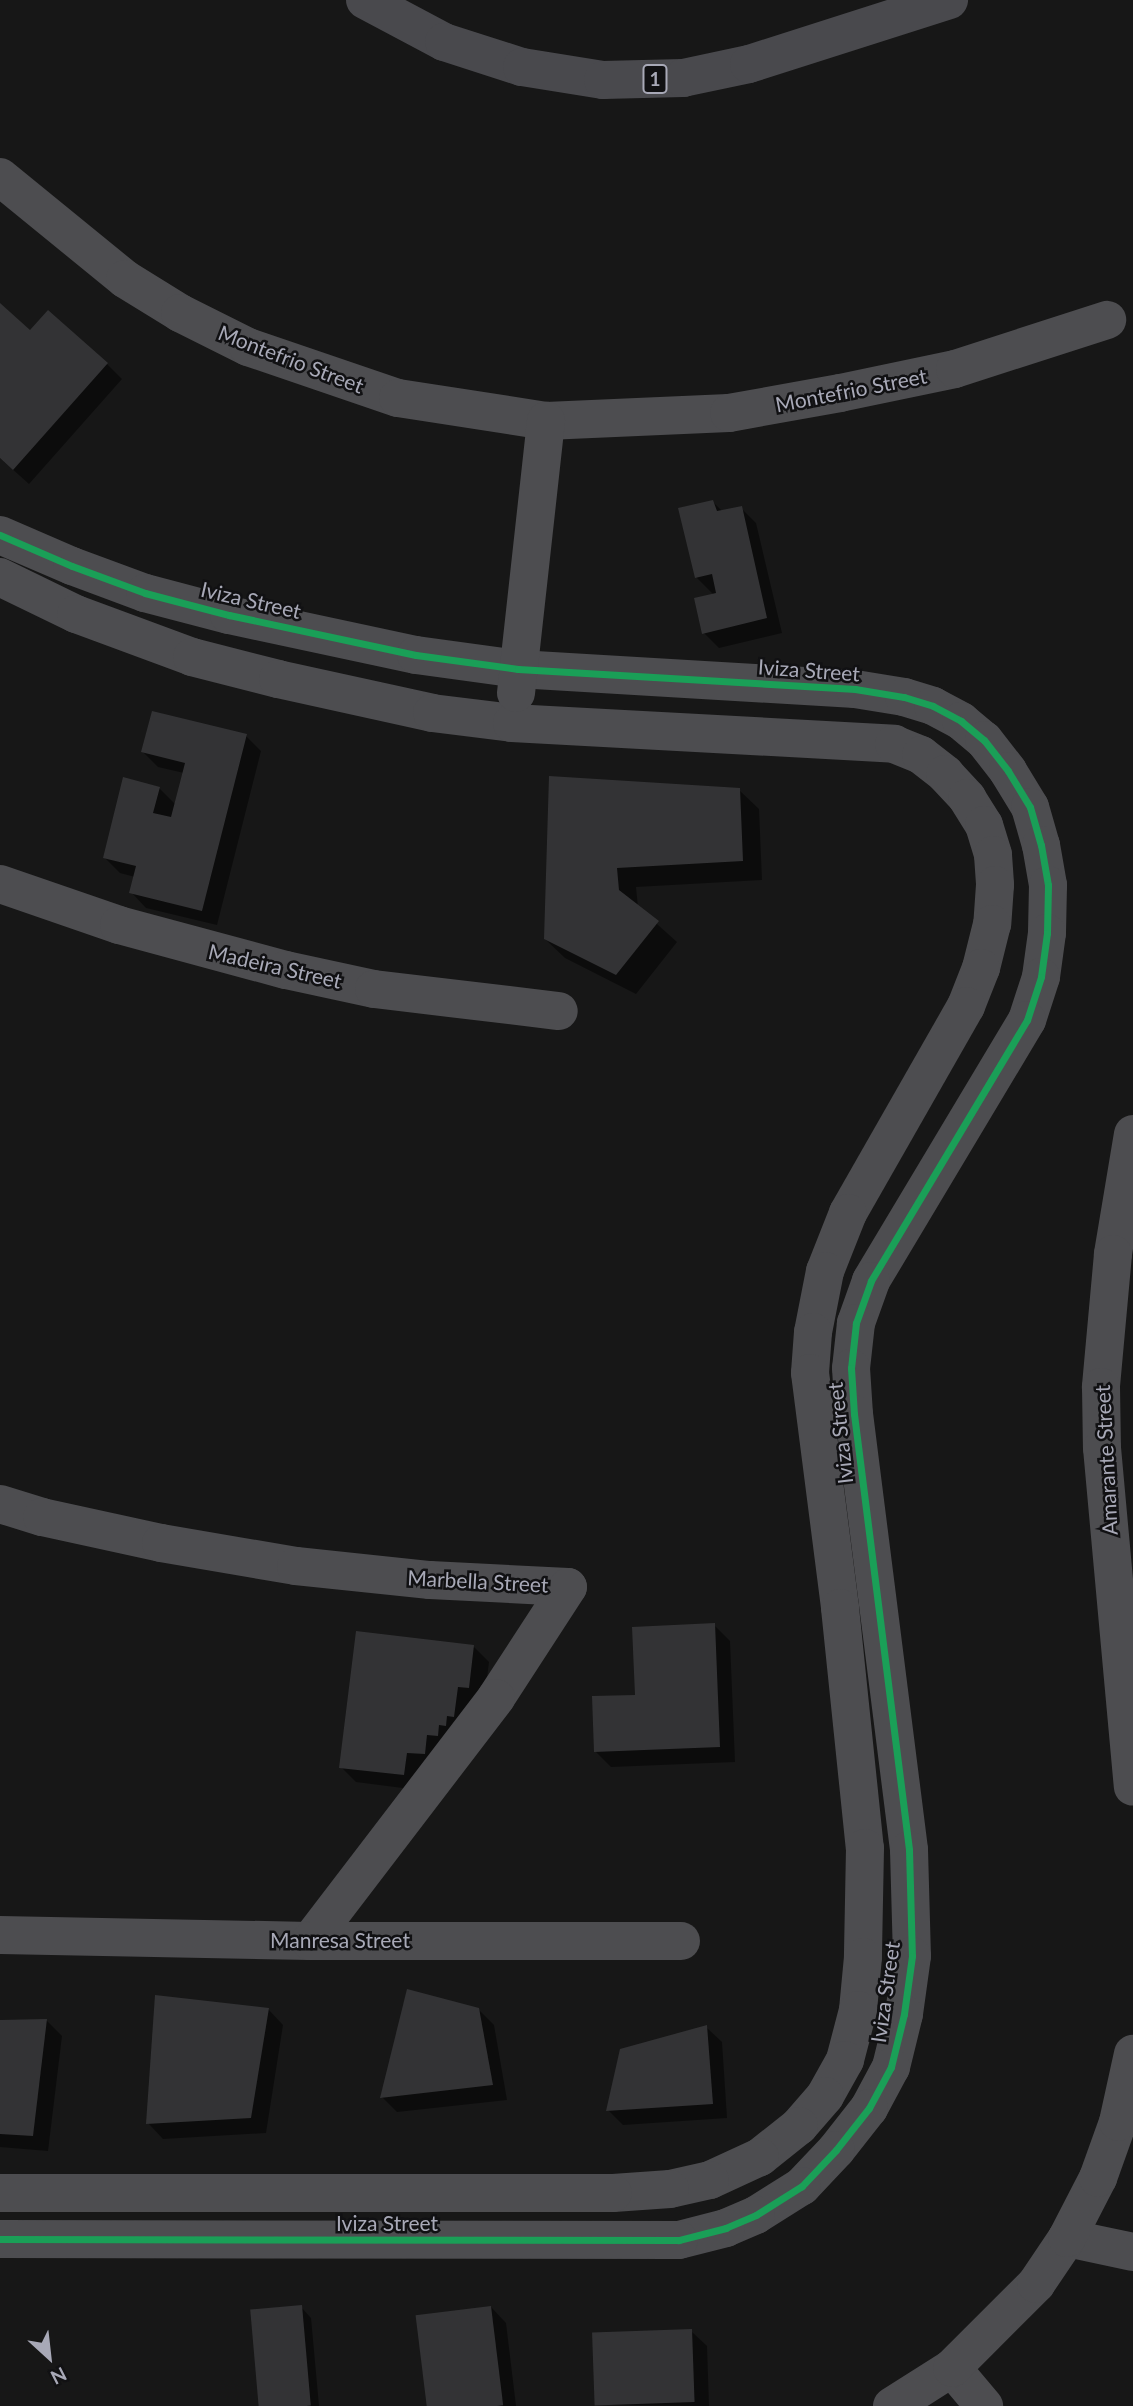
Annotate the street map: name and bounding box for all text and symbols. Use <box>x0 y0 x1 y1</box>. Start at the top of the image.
road number: 1 <box>641 64 669 94</box>
street label: Montefrio Street <box>215 320 367 398</box>
street label: Montefrio Street <box>773 363 929 417</box>
street label: Iviza Street <box>198 576 304 624</box>
street label: Iviza Street <box>757 654 861 686</box>
street label: Madeira Street <box>206 938 344 994</box>
street label: Iviza Street <box>822 1381 858 1485</box>
street label: Amarante Street <box>1089 1384 1123 1536</box>
street label: Marbella Street <box>407 1565 549 1597</box>
street label: Manresa Street <box>270 1927 410 1953</box>
street label: Iviza Street <box>865 1940 905 2044</box>
street label: Iviza Street <box>336 2210 438 2236</box>
north arrow <box>14 2322 84 2392</box>
text: N <box>47 2363 71 2390</box>

